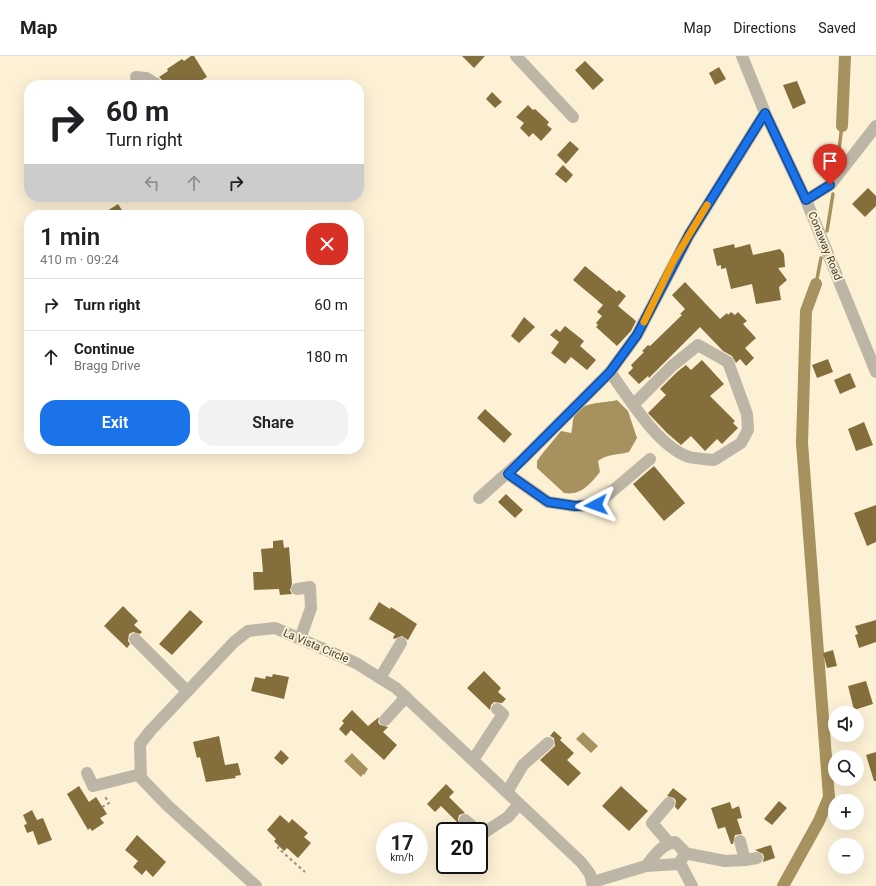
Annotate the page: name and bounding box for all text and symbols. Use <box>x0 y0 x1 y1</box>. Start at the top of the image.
text: Map <box>20 16 58 39</box>
text: Map <box>684 20 711 36</box>
text: Directions <box>733 20 796 36</box>
text: Saved <box>818 20 856 36</box>
text: 60 m <box>106 95 169 128</box>
icon: right <box>40 96 92 148</box>
text: Turn right <box>106 129 183 150</box>
pin <box>813 144 847 185</box>
icon: arrive <box>819 150 841 172</box>
icon: left <box>141 172 163 194</box>
icon: ahead <box>183 172 205 194</box>
icon: right <box>225 172 247 194</box>
street label: Conaway Road <box>805 210 845 282</box>
text: 1 min <box>40 223 100 251</box>
button: close <box>306 223 348 265</box>
text: 410 m · 09:24 <box>40 252 119 267</box>
icon: right <box>40 294 62 316</box>
text: Turn right <box>74 296 140 314</box>
text: 60 m <box>314 296 348 314</box>
text: Continue <box>74 340 135 358</box>
icon: ahead <box>40 346 62 368</box>
text: 180 m <box>306 348 348 366</box>
text: Bragg Drive <box>74 358 140 373</box>
button: Exit <box>40 400 190 446</box>
button: Share <box>198 400 348 446</box>
position arrow <box>575 484 617 526</box>
street label: La Vista Circle <box>281 626 351 666</box>
map controls <box>828 706 864 874</box>
button: sound <box>828 706 864 742</box>
button: search <box>828 750 864 786</box>
button: + <box>828 794 864 830</box>
speed limit sign: 20 <box>436 822 488 874</box>
text: 17 <box>391 831 413 855</box>
button: − <box>828 838 864 874</box>
text: km/h <box>390 852 414 863</box>

